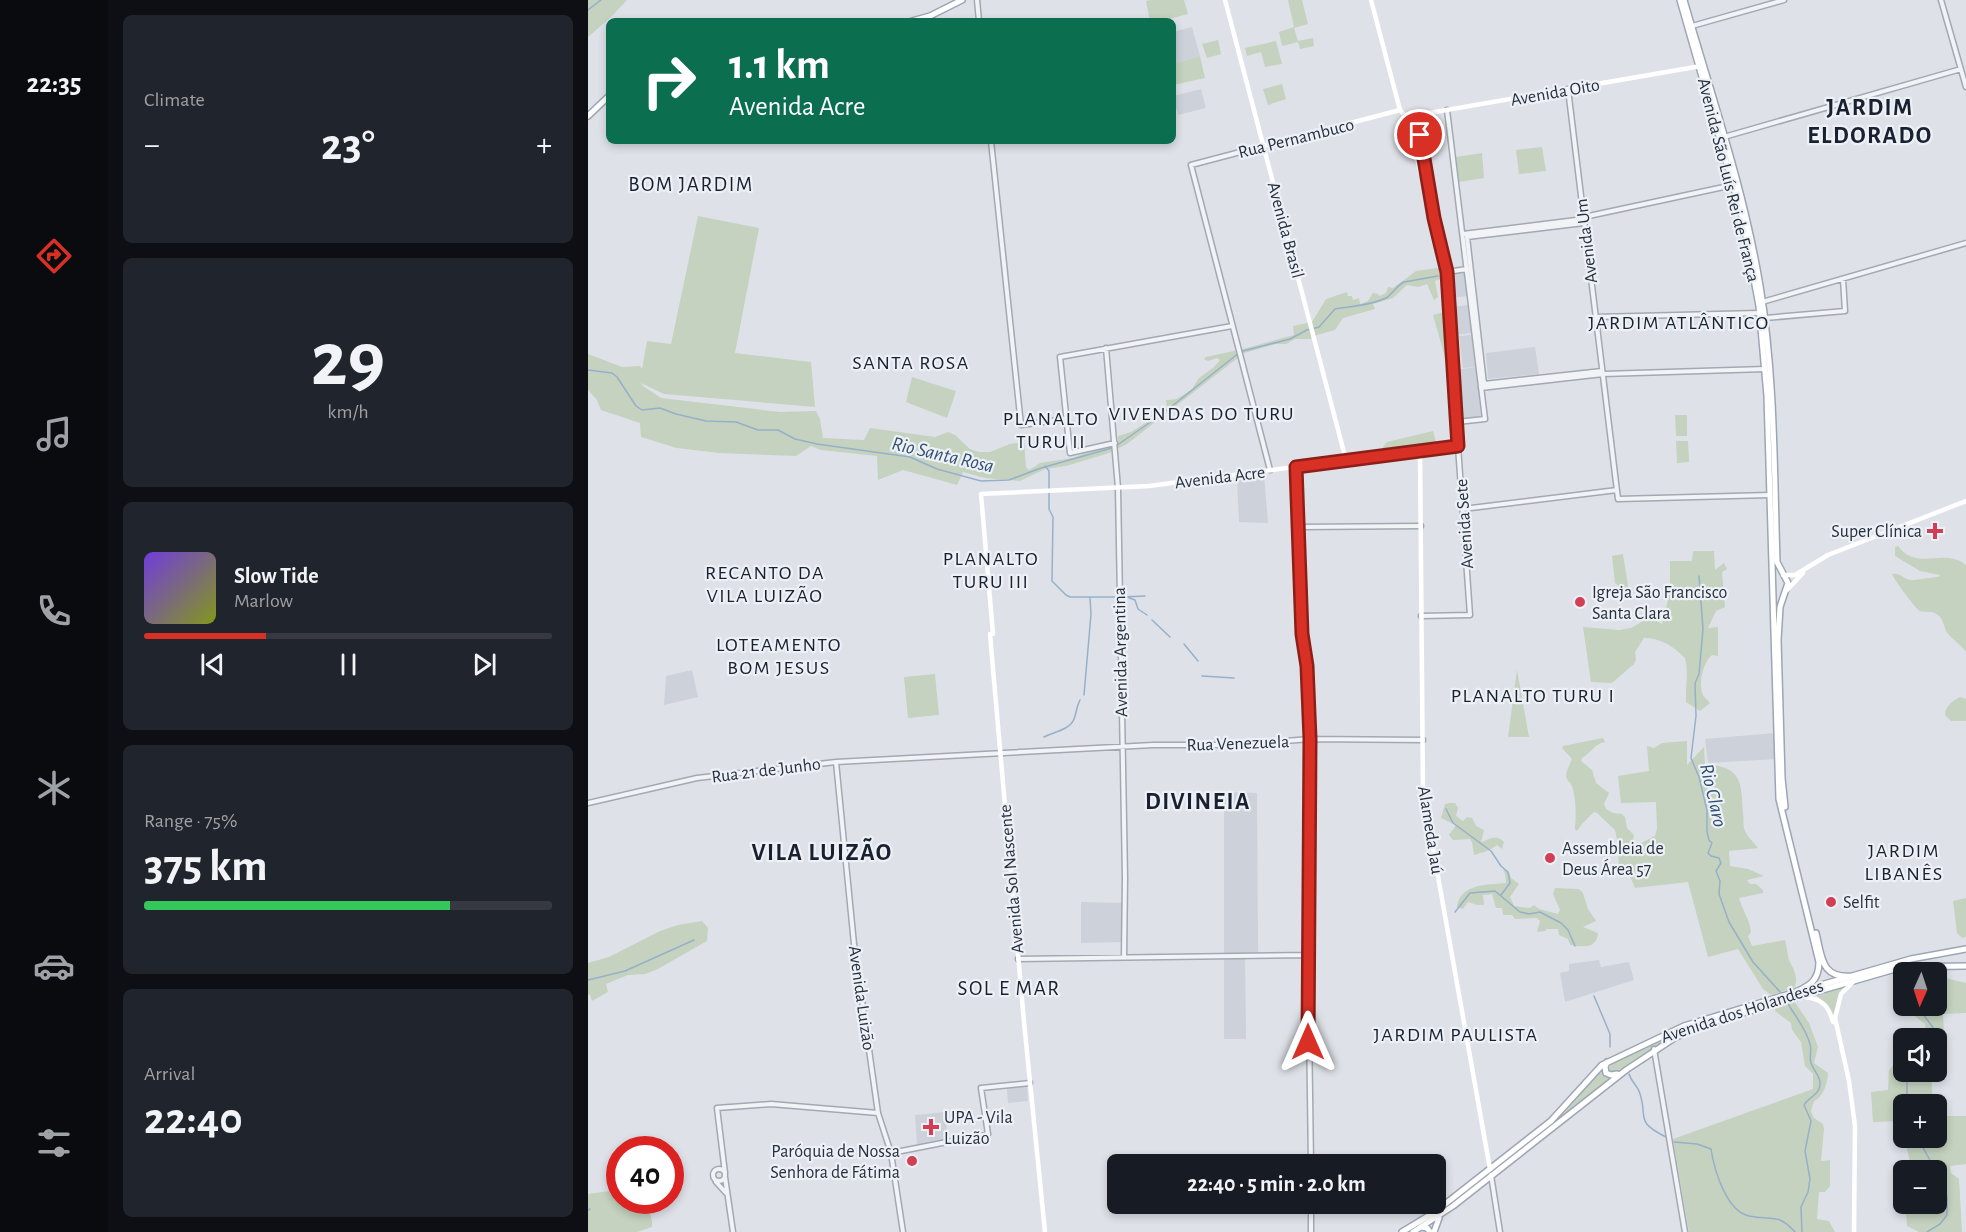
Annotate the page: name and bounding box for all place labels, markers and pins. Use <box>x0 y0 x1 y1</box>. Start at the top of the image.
pin <box>1394 109 1445 160</box>
marker: Super Clínica <box>1926 522 1944 540</box>
place label: Super Clínica <box>1831 523 1922 541</box>
place label: Igreja São Francisco Santa Clara <box>1592 584 1728 623</box>
marker: Igreja São Francisco Santa Clara <box>1573 595 1587 609</box>
place label: Assembleia de Deus Área 57 <box>1562 840 1664 879</box>
marker: Assembleia de Deus Área 57 <box>1543 851 1557 865</box>
place label: Selfit <box>1843 894 1880 912</box>
marker: Selfit <box>1824 895 1838 909</box>
place label: UPA - Vila Luizão <box>944 1109 1013 1148</box>
marker: UPA - Vila Luizão <box>922 1118 940 1136</box>
place label: Paróquia de Nossa Senhora de Fátima <box>770 1143 900 1182</box>
marker: Paróquia de Nossa Senhora de Fátima <box>905 1154 919 1168</box>

